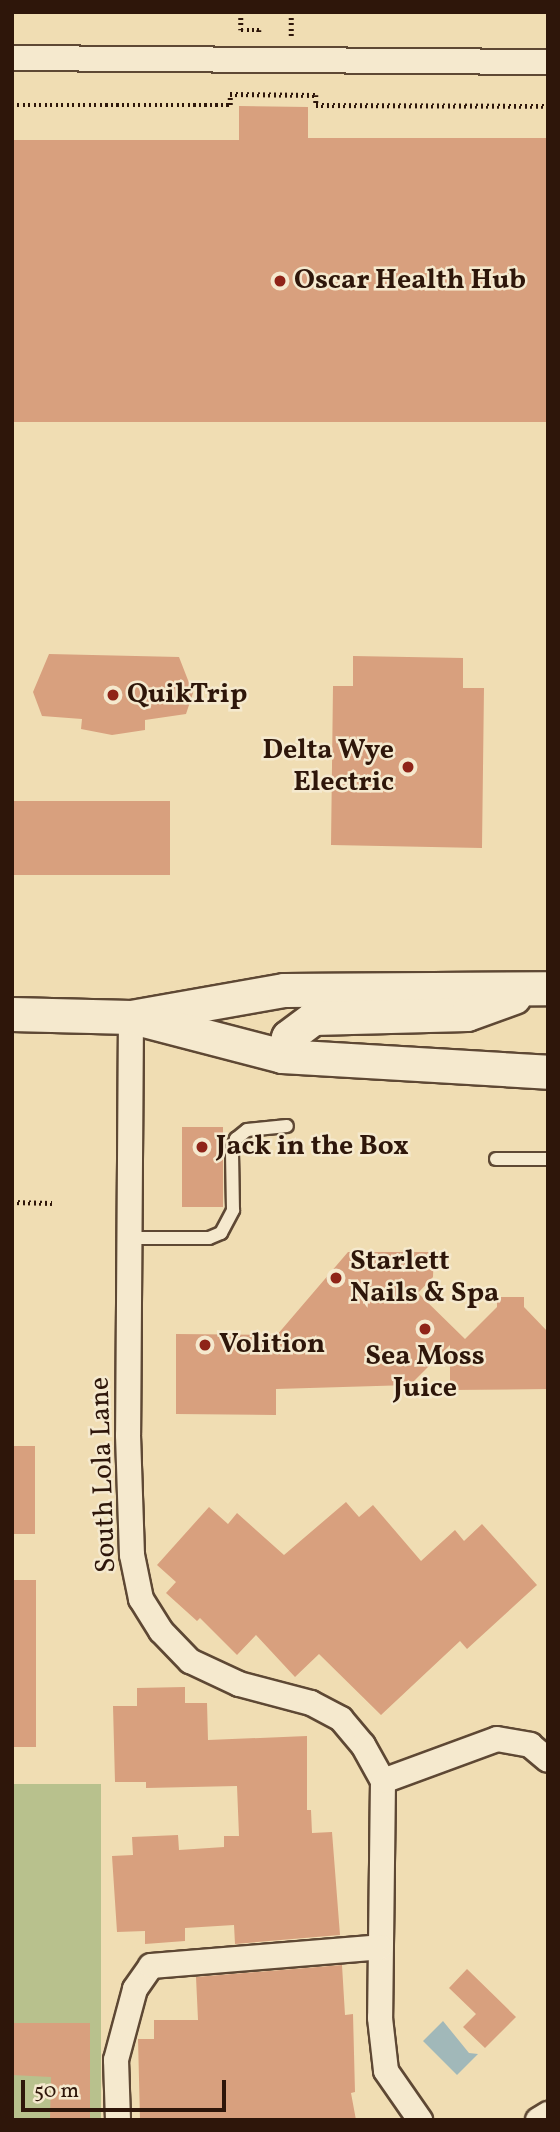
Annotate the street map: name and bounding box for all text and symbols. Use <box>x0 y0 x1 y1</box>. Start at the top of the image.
place label: Oscar Health Hub <box>294 264 526 298</box>
marker: Oscar Health Hub <box>272 273 288 289</box>
place label: QuikTrip <box>127 678 247 712</box>
marker: QuikTrip <box>105 687 121 703</box>
place label: Delta Wye Electric <box>262 734 394 800</box>
marker: Delta Wye Electric <box>400 759 416 775</box>
place label: Jack in the Box <box>216 1130 409 1164</box>
marker: Jack in the Box <box>194 1139 210 1155</box>
place label: Starlett Nails & Spa <box>350 1245 499 1311</box>
marker: Starlett Nails & Spa <box>328 1270 344 1286</box>
marker: Sea Moss Juice <box>417 1321 433 1337</box>
place label: Volition <box>219 1328 325 1362</box>
marker: Volition <box>197 1337 213 1353</box>
place label: Sea Moss Juice <box>365 1340 485 1406</box>
street label: South Lola Lane <box>84 1376 124 1574</box>
scale bar <box>24 2066 229 2110</box>
text: 50 m <box>34 2077 79 2106</box>

